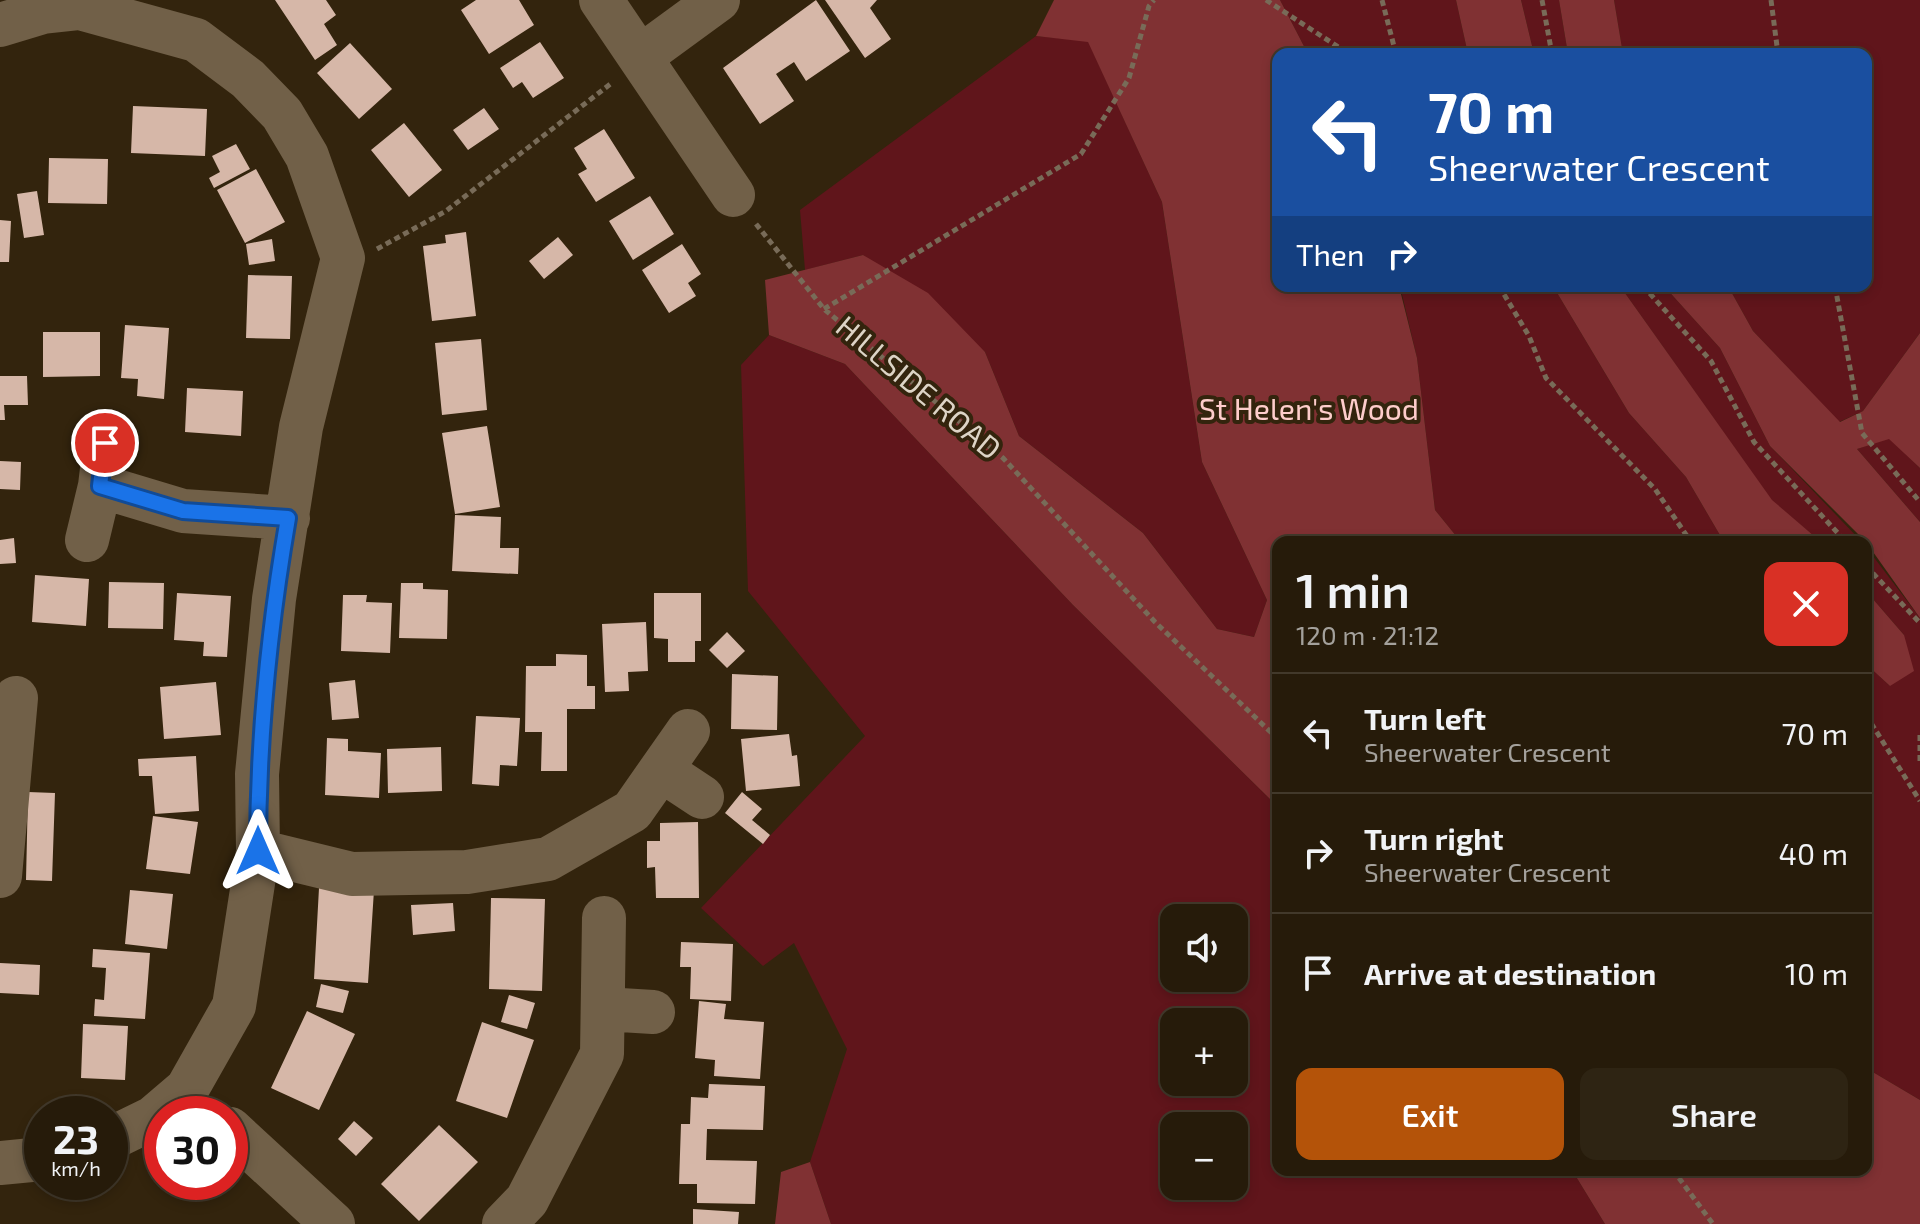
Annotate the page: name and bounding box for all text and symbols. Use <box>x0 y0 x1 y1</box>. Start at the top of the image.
text: 70 m <box>1428 77 1554 144</box>
icon: left <box>1296 80 1400 184</box>
text: Sheerwater Crescent <box>1428 145 1770 188</box>
icon: right <box>1380 232 1424 276</box>
text: Then <box>1296 236 1364 272</box>
street label: HILLSIDE ROAD <box>830 307 1009 466</box>
park label: St Helen's Wood <box>1199 390 1419 426</box>
pin <box>71 409 139 477</box>
icon: arrive <box>83 421 127 465</box>
text: 1 min <box>1296 560 1410 618</box>
button: close <box>1764 562 1848 646</box>
text: 120 m · 21:12 <box>1296 619 1439 650</box>
text: Turn left <box>1364 700 1486 736</box>
icon: left <box>1296 711 1340 755</box>
text: 70 m <box>1782 715 1848 751</box>
text: Sheerwater Crescent <box>1364 736 1611 767</box>
position arrow <box>216 809 300 893</box>
text: Turn right <box>1364 820 1504 856</box>
icon: right <box>1296 831 1340 875</box>
text: 40 m <box>1778 835 1848 871</box>
text: Sheerwater Crescent <box>1364 856 1611 887</box>
map controls <box>1160 904 1248 1200</box>
button: sound <box>1160 904 1248 992</box>
icon: arrive <box>1296 951 1340 995</box>
text: Arrive at destination <box>1364 955 1656 991</box>
text: 10 m <box>1785 955 1848 991</box>
button: + <box>1160 1008 1248 1096</box>
button: Exit <box>1296 1068 1564 1160</box>
button: Share <box>1580 1068 1848 1160</box>
speed limit sign: 30 <box>144 1096 248 1200</box>
button: − <box>1160 1112 1248 1200</box>
text: 23 <box>53 1114 99 1162</box>
text: km/h <box>51 1156 101 1180</box>

